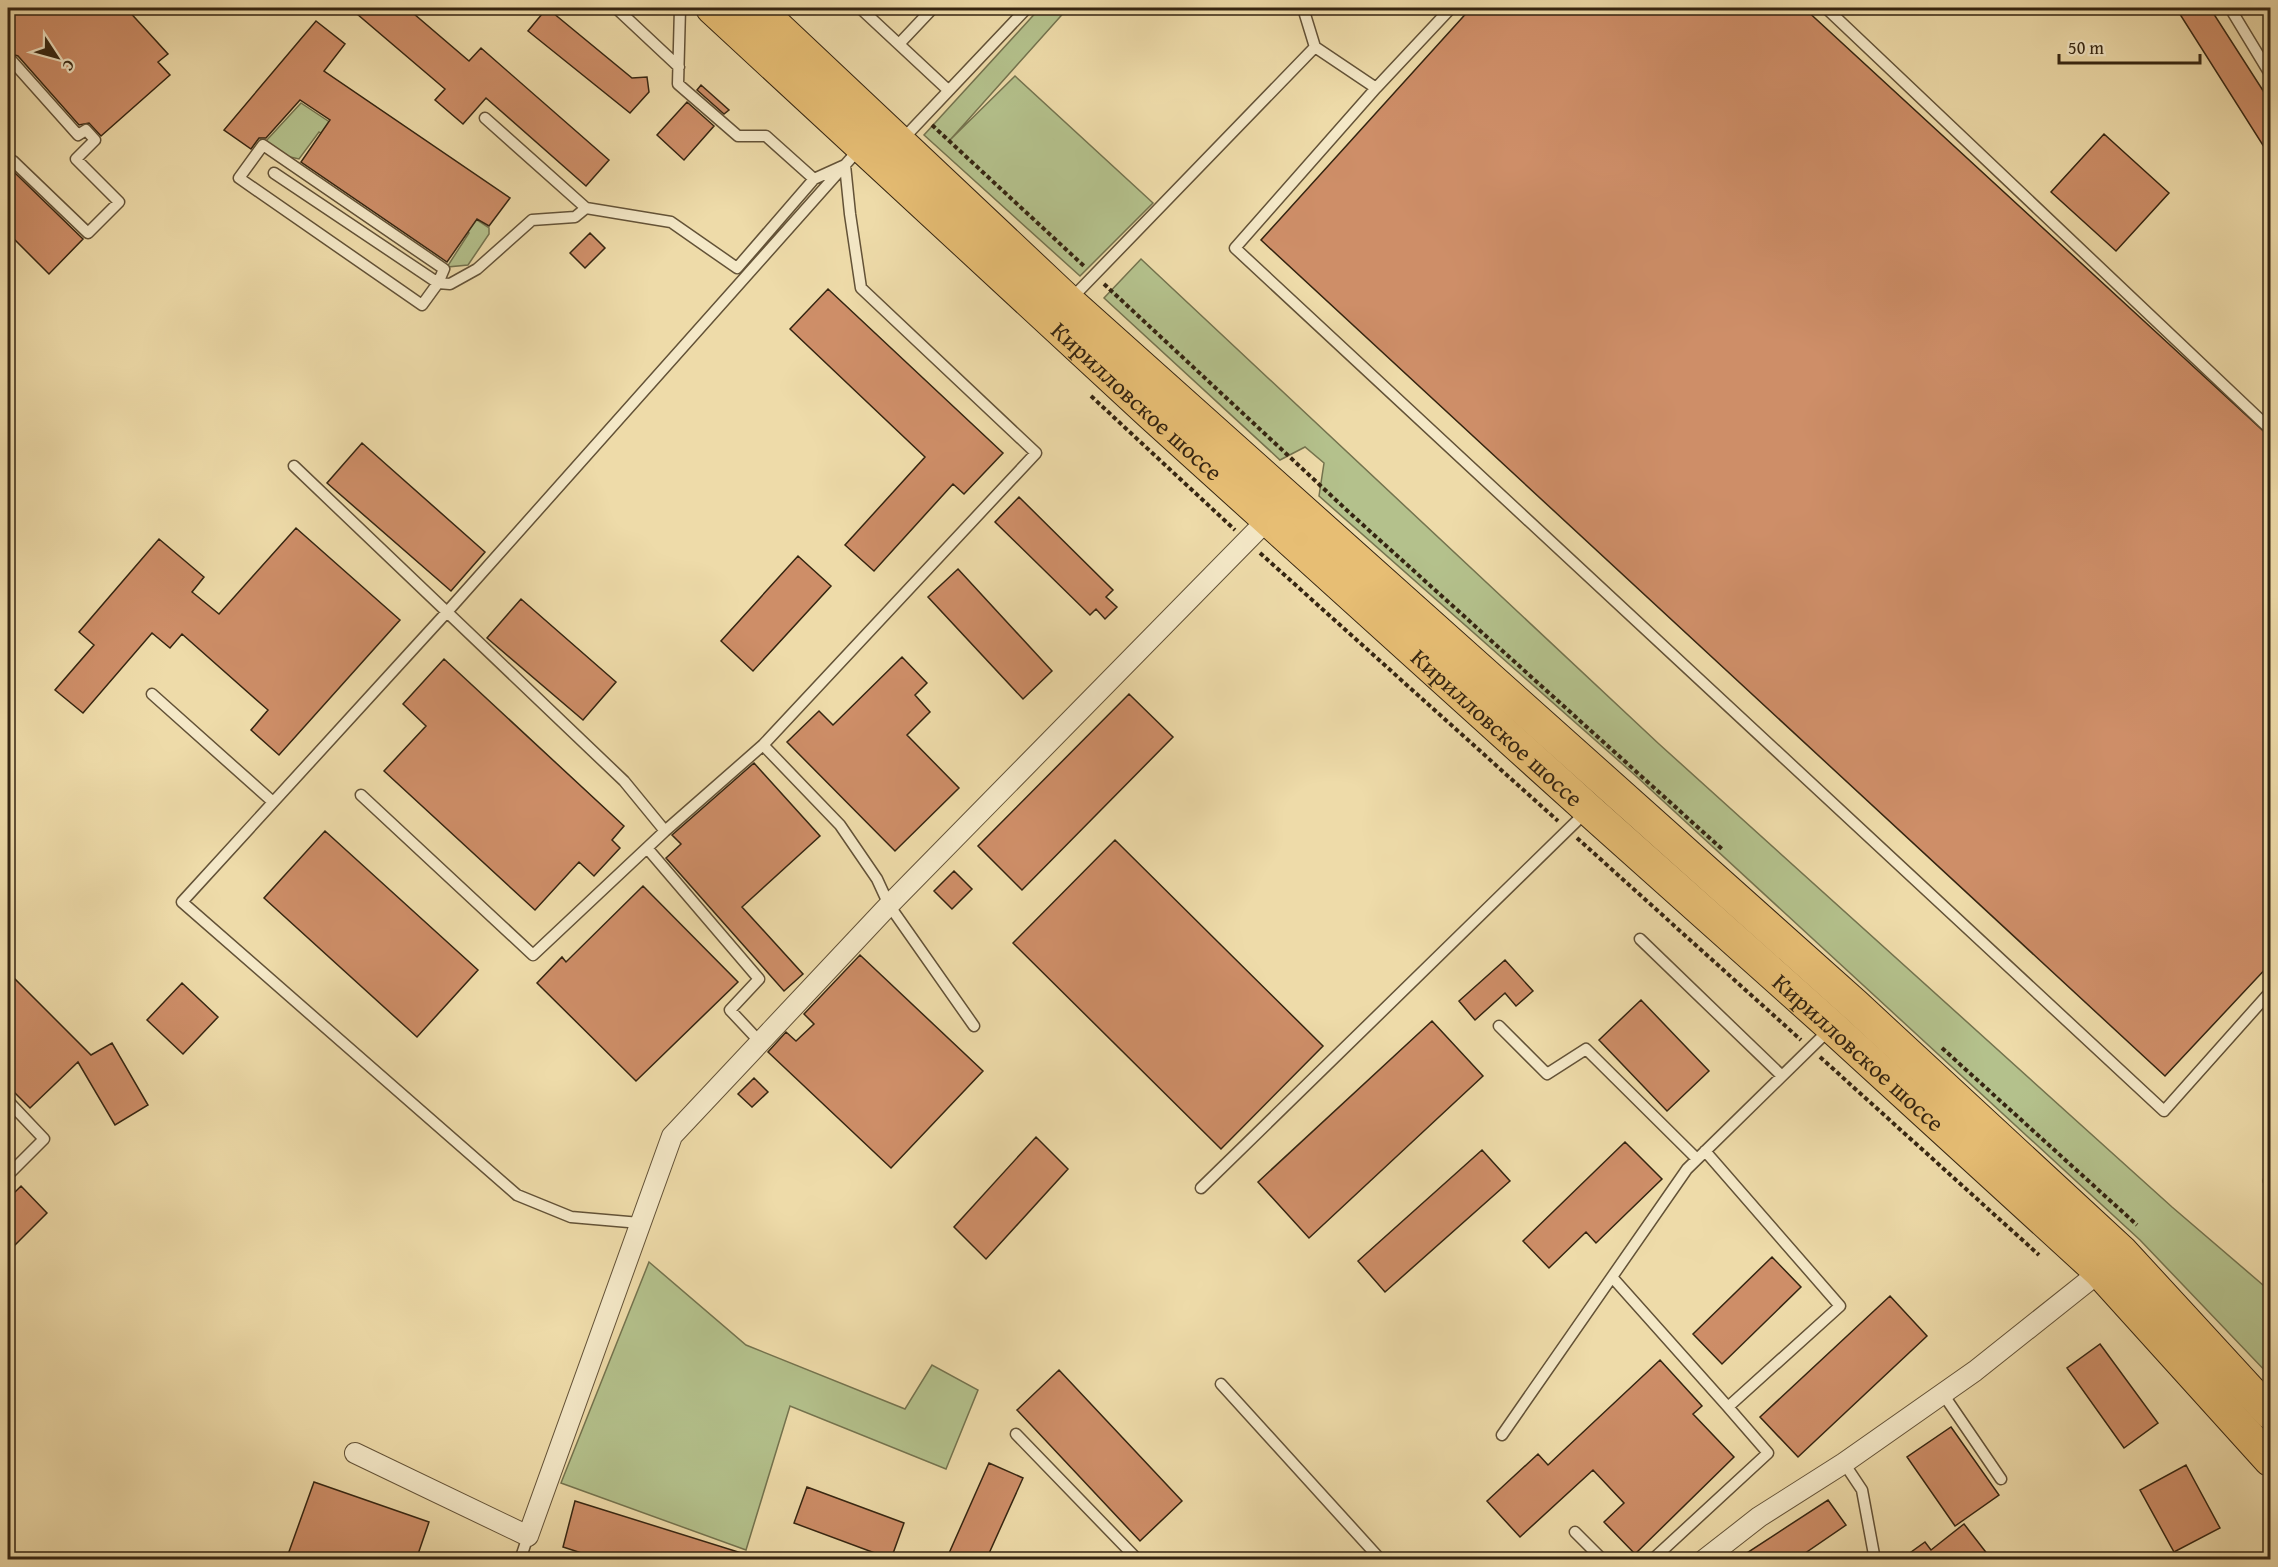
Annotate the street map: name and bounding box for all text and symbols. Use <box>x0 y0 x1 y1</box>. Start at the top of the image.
north arrow <box>27 27 87 87</box>
scale bar <box>2059 27 2200 65</box>
text: 50 m <box>2068 34 2104 61</box>
text: С <box>57 55 82 77</box>
street label: Кирилловское шоссе <box>1044 313 1231 489</box>
street label: Кирилловское шоссе <box>1403 640 1591 815</box>
street label: Кирилловское шоссе <box>1765 965 1953 1140</box>

